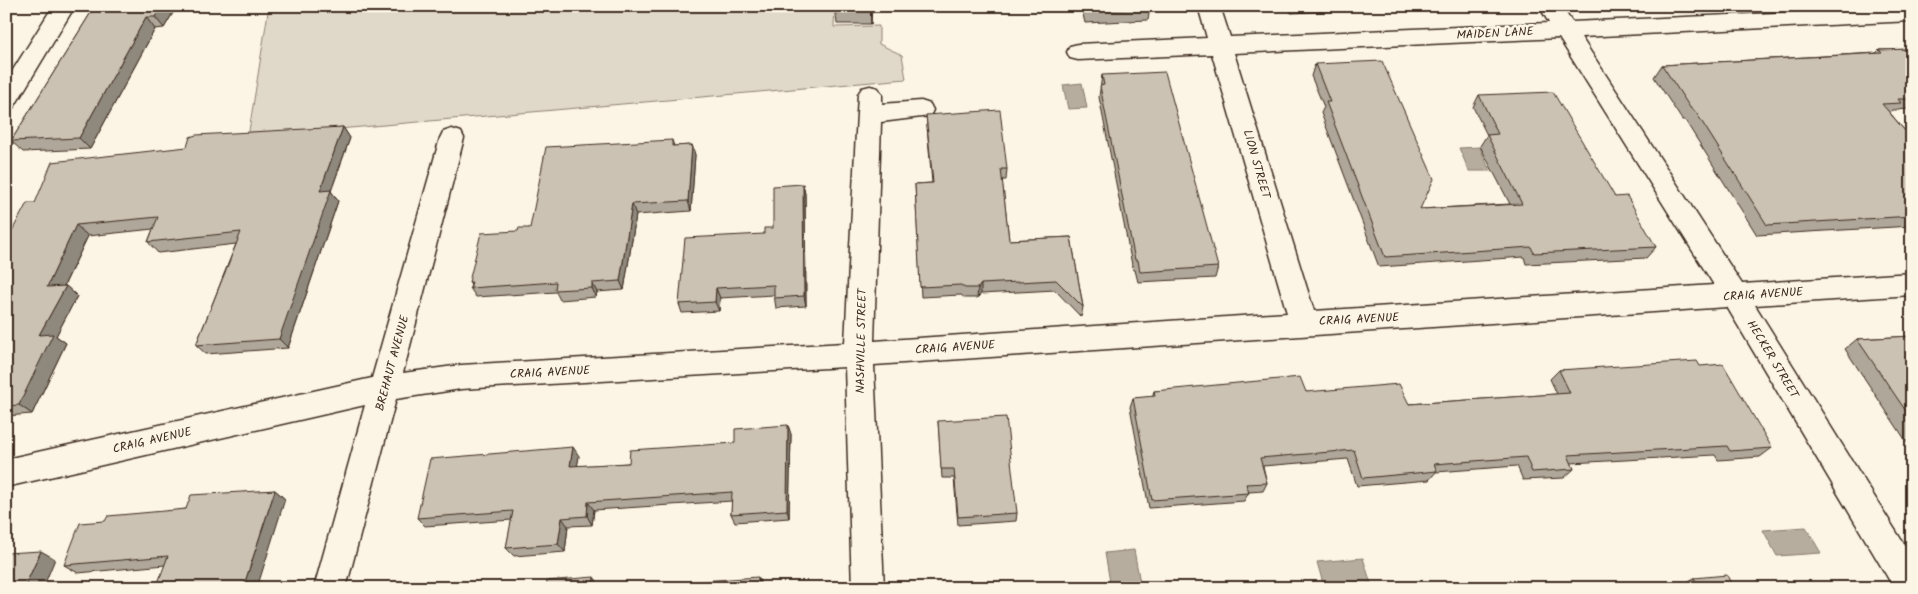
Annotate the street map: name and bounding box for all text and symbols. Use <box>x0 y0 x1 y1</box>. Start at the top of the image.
street label: MAIDEN LANE <box>1456 22 1535 45</box>
street label: LION STREET <box>1238 127 1276 202</box>
street label: CRAIG AVENUE <box>1722 282 1805 307</box>
street label: NASHVILLE STREET <box>851 287 872 394</box>
street label: CRAIG AVENUE <box>1318 308 1401 331</box>
street label: BREHAUT AVENUE <box>371 312 415 413</box>
street label: HECKER STREET <box>1742 316 1804 403</box>
street label: CRAIG AVENUE <box>914 335 997 360</box>
street label: CRAIG AVENUE <box>509 361 592 384</box>
street label: CRAIG AVENUE <box>111 422 194 459</box>

